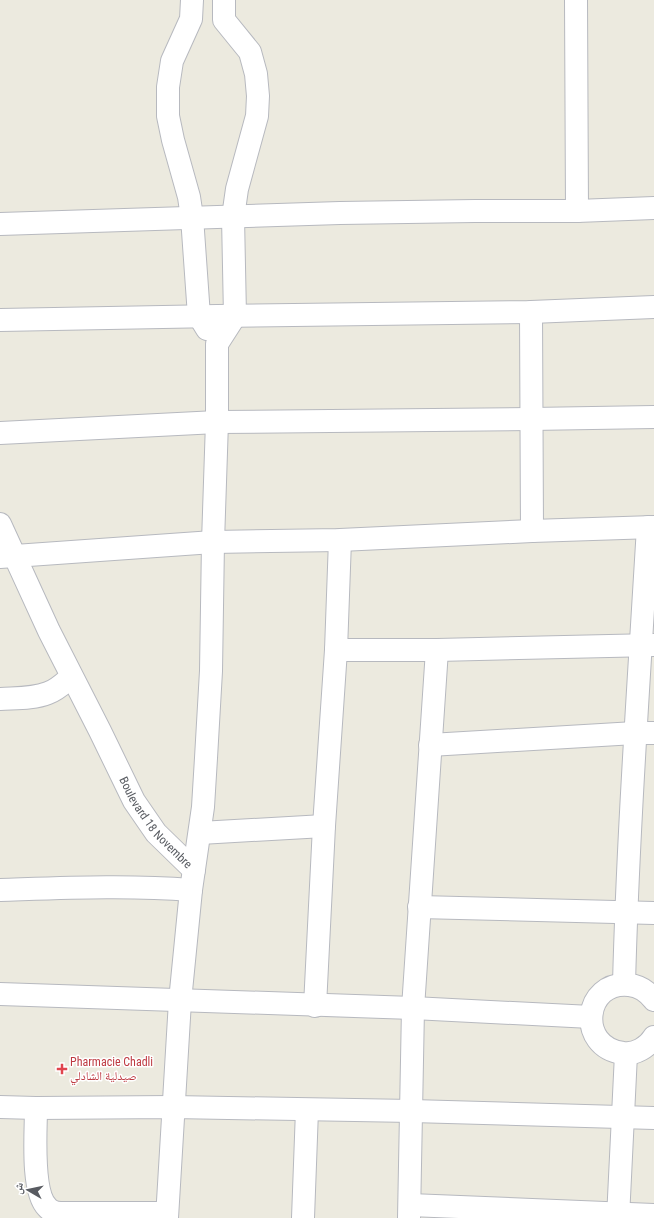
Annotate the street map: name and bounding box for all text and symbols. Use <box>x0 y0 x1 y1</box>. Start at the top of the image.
street label: Boulevard 18 Novembre <box>116 774 195 872</box>
place label: Pharmacie Chadli صيدلية الشادلي <box>70 1055 153 1086</box>
marker: Pharmacie Chadli صيدلية الشادلي <box>57 1064 67 1074</box>
north arrow <box>8 1170 48 1210</box>
text: ش <box>11 1181 27 1195</box>

